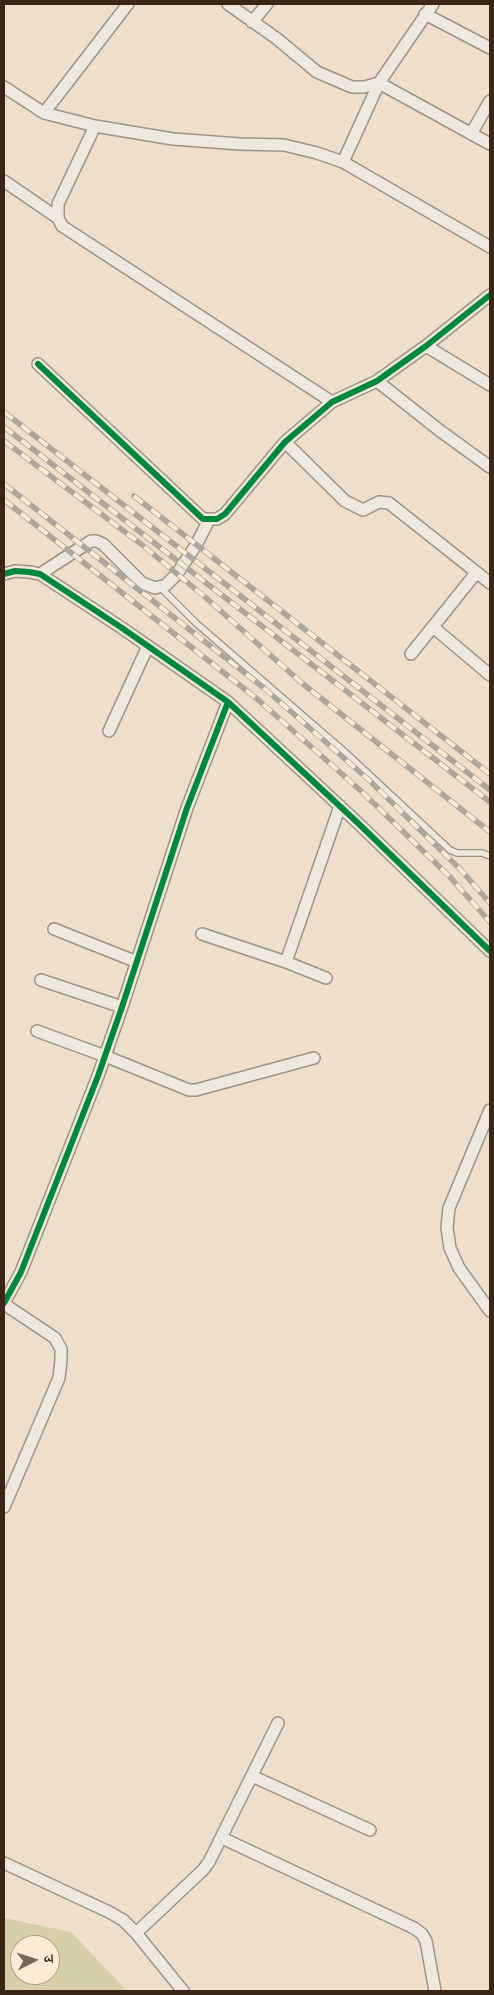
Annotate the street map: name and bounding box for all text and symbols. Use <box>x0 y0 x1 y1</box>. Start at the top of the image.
north arrow <box>10 1935 60 1985</box>
text: उ <box>40 1954 58 1963</box>

